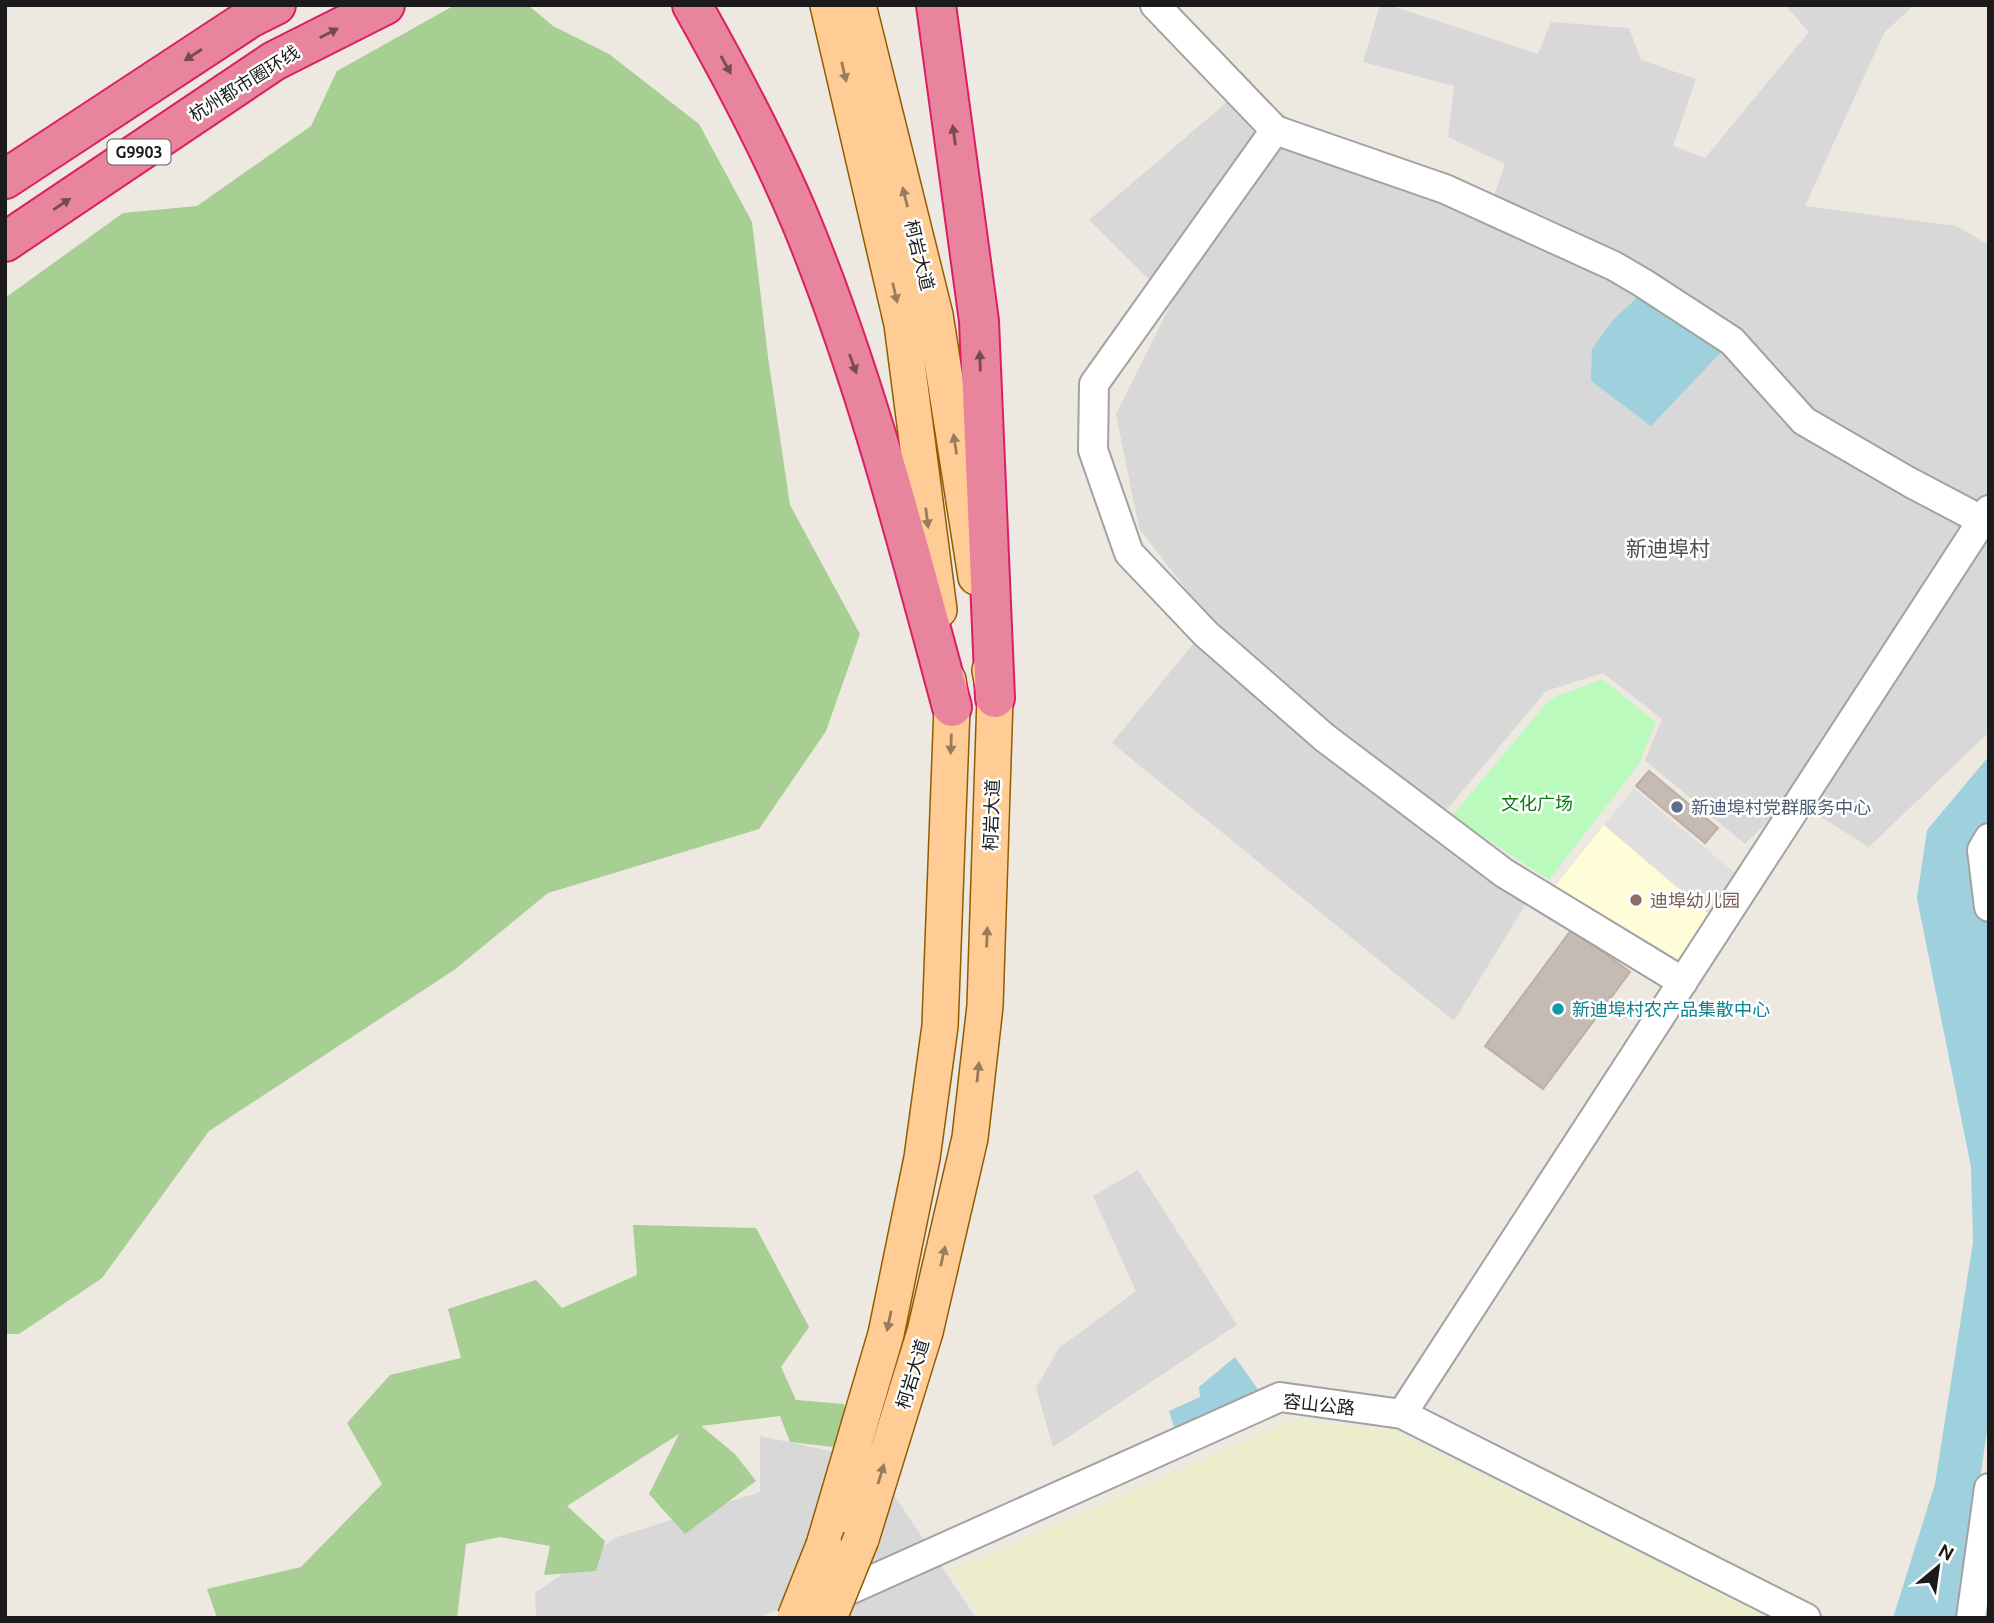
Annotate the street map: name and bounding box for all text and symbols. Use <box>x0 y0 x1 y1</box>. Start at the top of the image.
one-way arrow <box>319 28 339 39</box>
street label: 杭州都市圈环线 <box>185 41 303 125</box>
one-way arrow <box>183 49 203 62</box>
one-way arrow <box>720 55 732 74</box>
one-way arrow <box>838 61 849 83</box>
one-way arrow <box>948 124 959 146</box>
road number: G9903 <box>108 140 170 164</box>
one-way arrow <box>899 186 910 208</box>
one-way arrow <box>53 197 71 211</box>
street label: 柯岩大道 <box>902 218 938 292</box>
one-way arrow <box>890 282 901 304</box>
one-way arrow <box>975 349 986 371</box>
one-way arrow <box>848 353 859 374</box>
one-way arrow <box>949 433 960 455</box>
one-way arrow <box>922 508 933 530</box>
district label: 新迪埠村 <box>1626 536 1710 560</box>
one-way arrow <box>945 734 956 756</box>
street label: 柯岩大道 <box>980 779 1002 851</box>
park label: 文化广场 <box>1501 793 1573 813</box>
place label: 新迪埠村党群服务中心 <box>1691 797 1871 817</box>
marker: 新迪埠村党群服务中心 <box>1669 799 1685 815</box>
place label: 迪埠幼儿园 <box>1650 890 1740 910</box>
marker: 迪埠幼儿园 <box>1628 892 1644 908</box>
one-way arrow <box>981 926 992 948</box>
place label: 新迪埠村农产品集散中心 <box>1572 999 1770 1019</box>
marker: 新迪埠村农产品集散中心 <box>1550 1001 1566 1017</box>
one-way arrow <box>972 1061 983 1083</box>
one-way arrow <box>938 1244 949 1266</box>
one-way arrow <box>883 1310 894 1332</box>
street label: 柯岩大道 <box>892 1337 932 1411</box>
street label: 容山公路 <box>1282 1390 1356 1418</box>
one-way arrow <box>876 1464 886 1485</box>
north arrow <box>1903 1532 1973 1602</box>
text: N <box>1935 1539 1958 1565</box>

